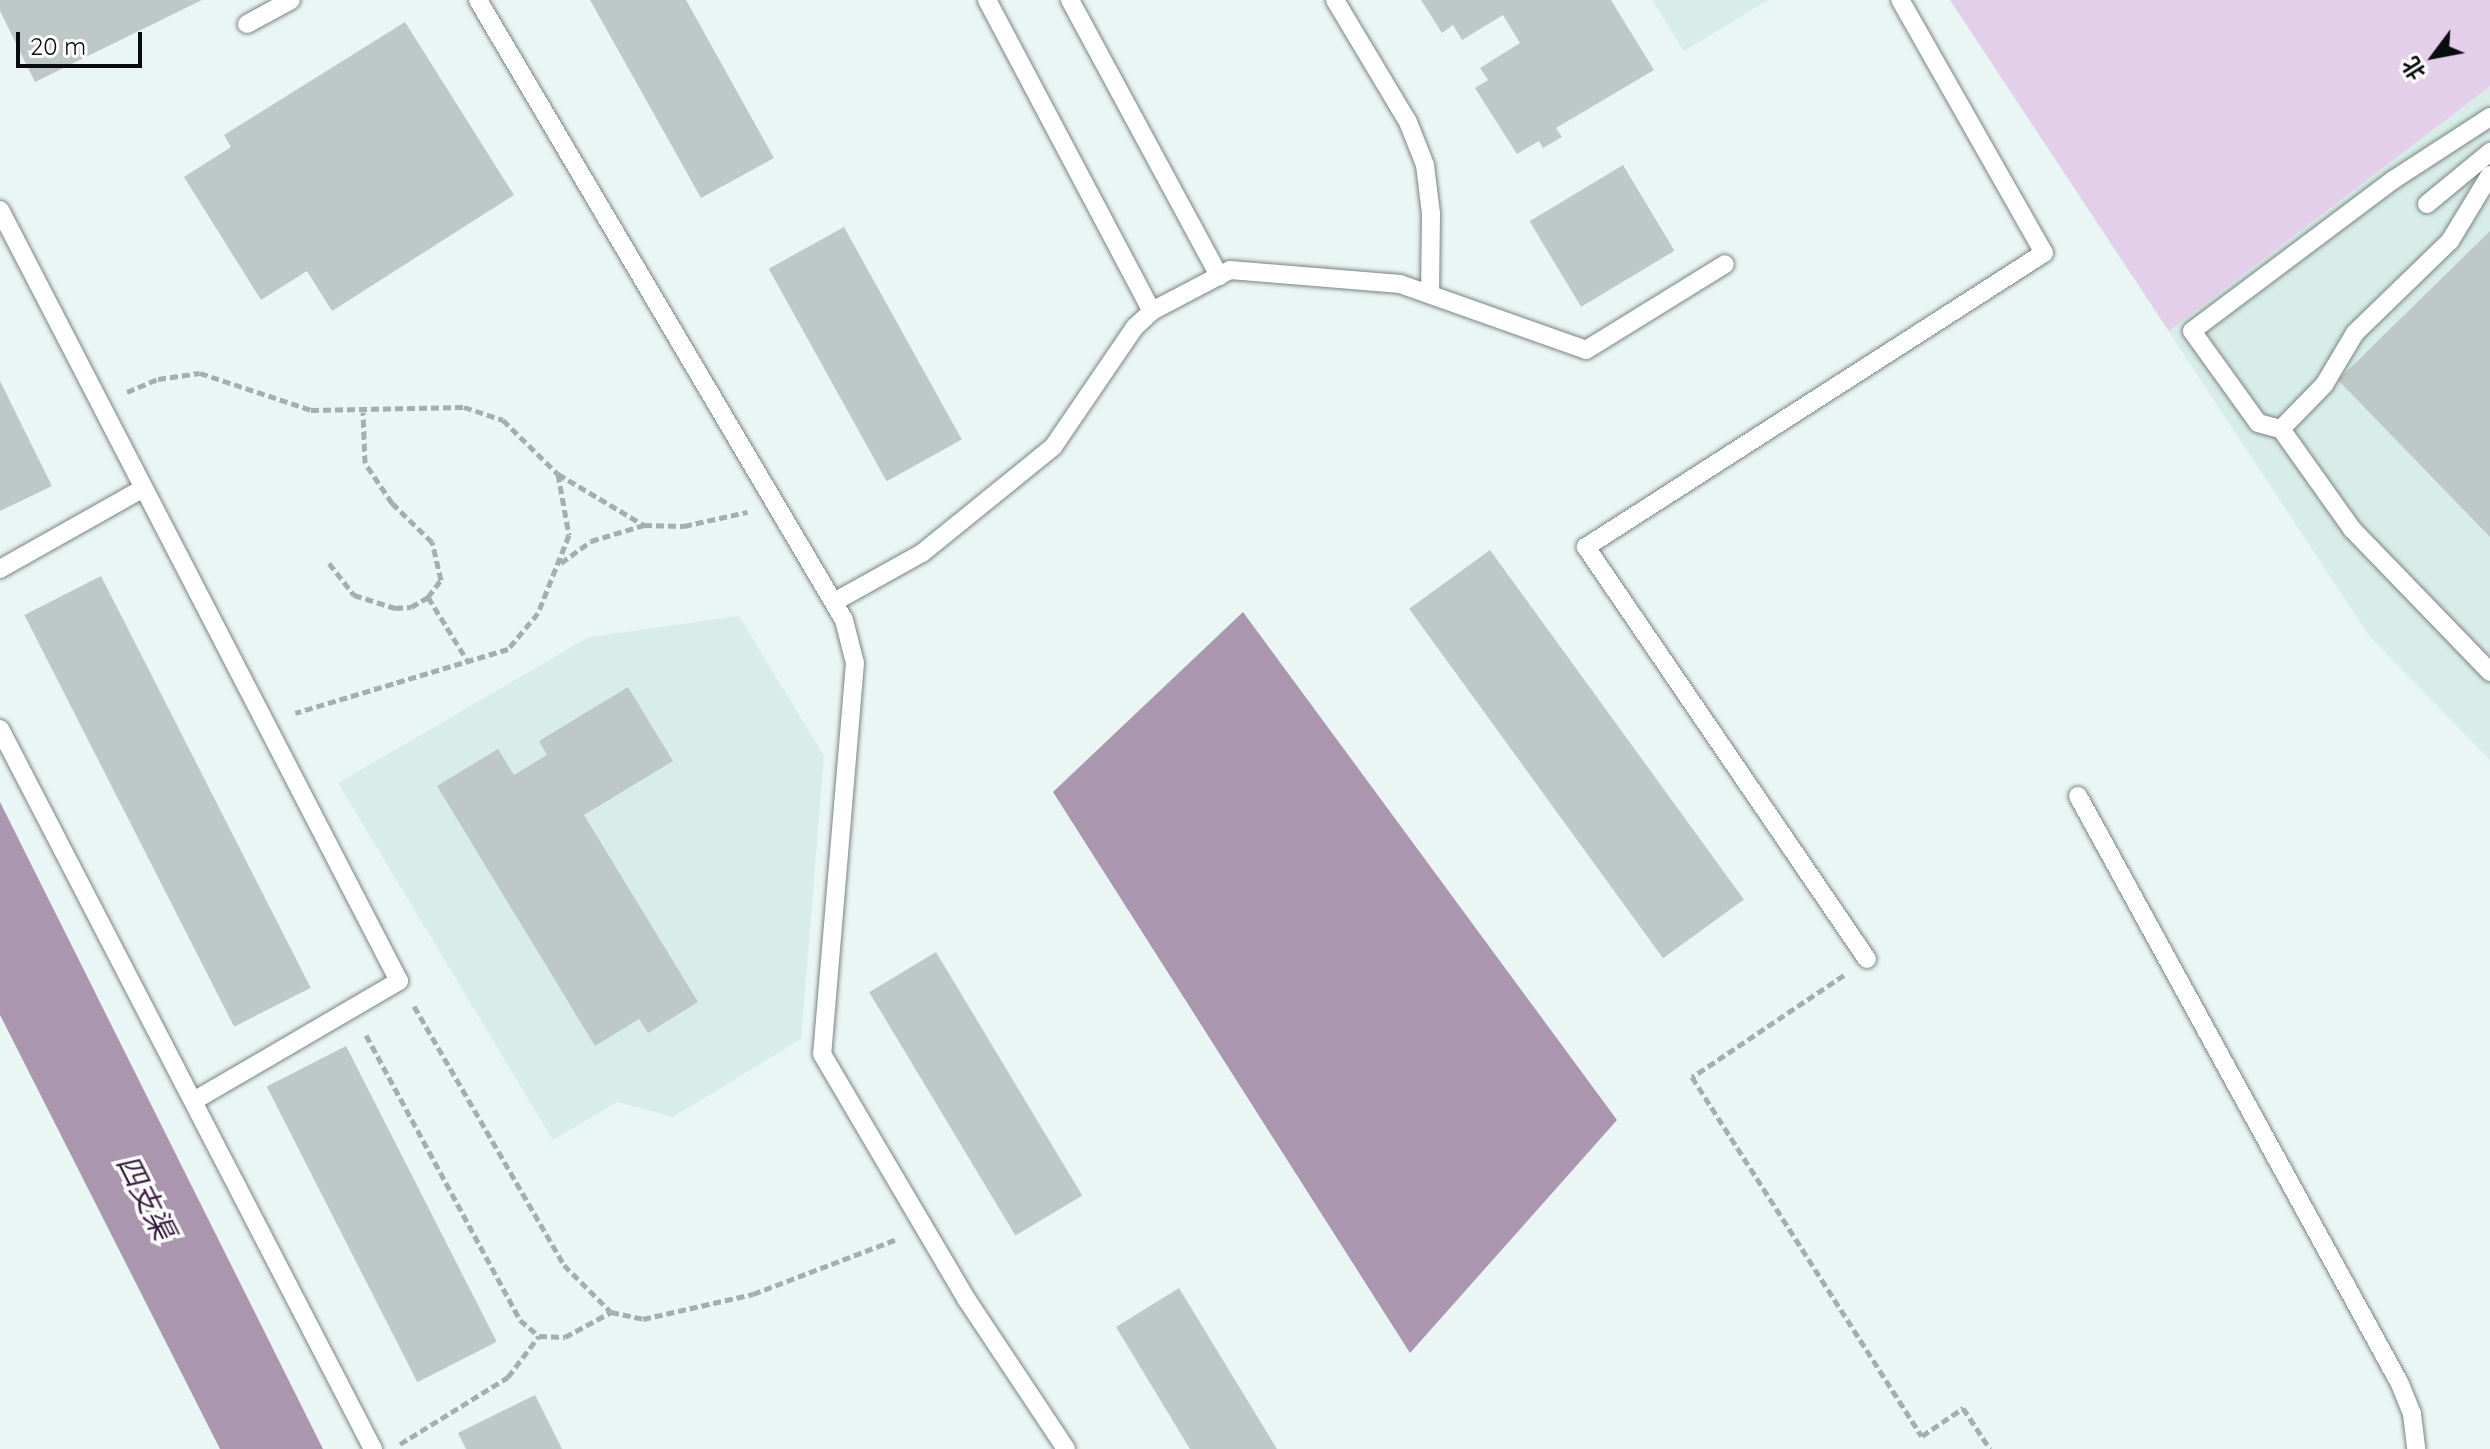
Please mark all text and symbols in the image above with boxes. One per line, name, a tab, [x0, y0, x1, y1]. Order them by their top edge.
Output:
scale bar	[20, 16, 146, 66]
north arrow	[2394, 16, 2474, 96]
text: 20 m	[30, 31, 86, 61]
text: 北	[2396, 52, 2431, 85]
water label: 四支渠	[110, 1149, 182, 1245]

